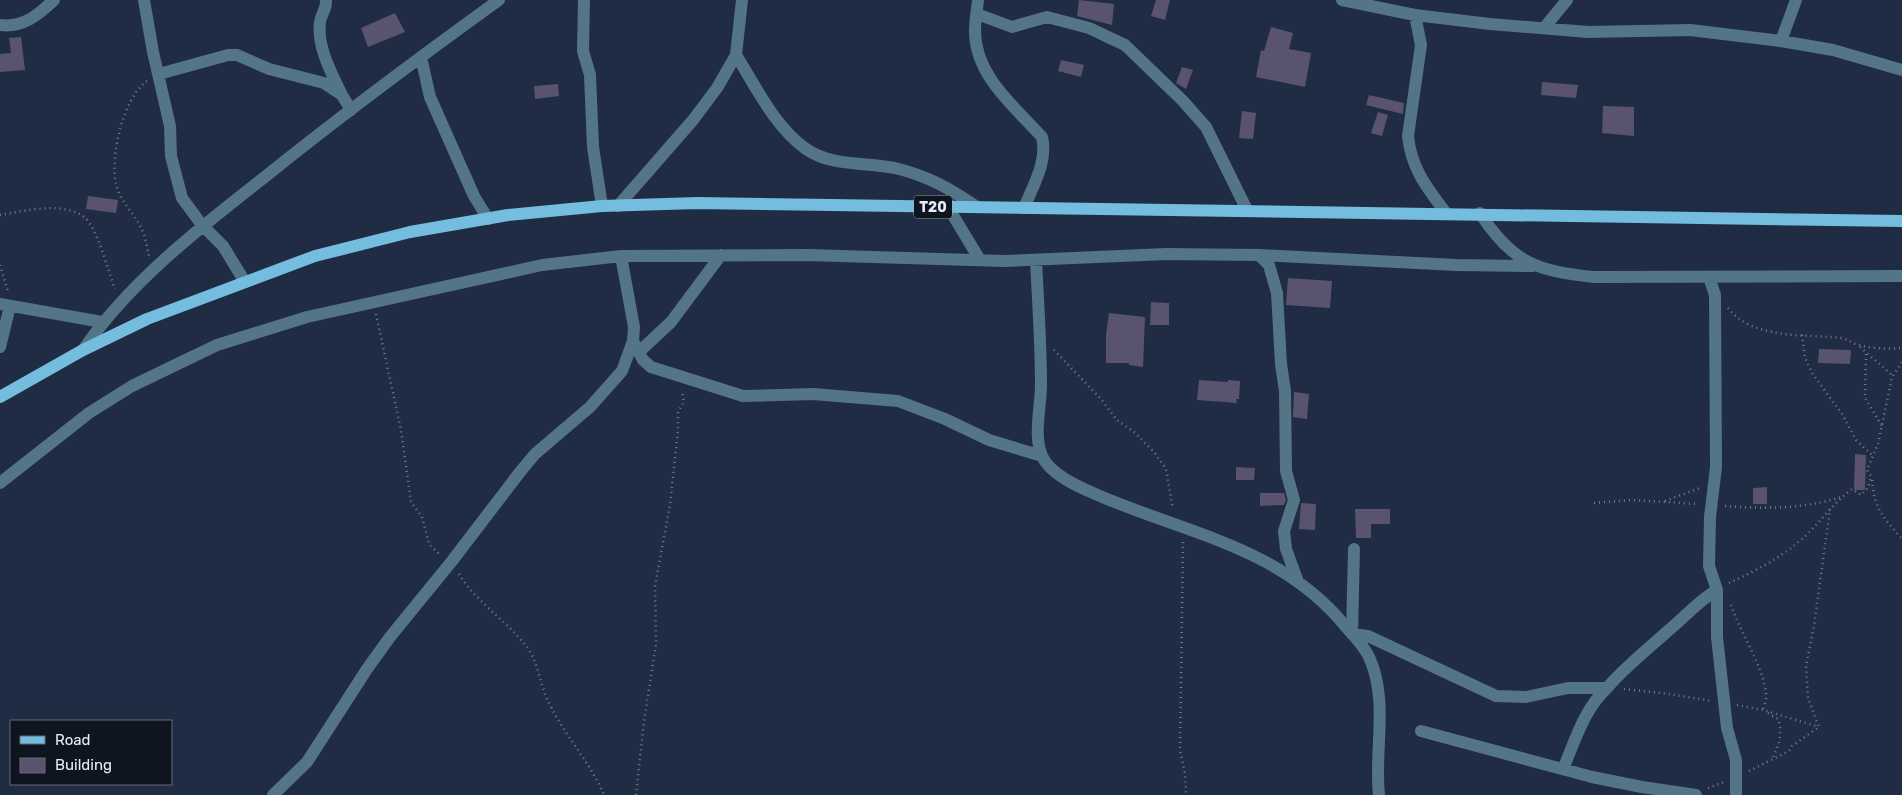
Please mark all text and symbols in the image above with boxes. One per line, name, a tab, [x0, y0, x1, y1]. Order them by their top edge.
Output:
road number: T20	[914, 196, 952, 218]
legend	[10, 720, 172, 785]
text: Road	[55, 731, 91, 749]
text: Building	[55, 756, 112, 774]

